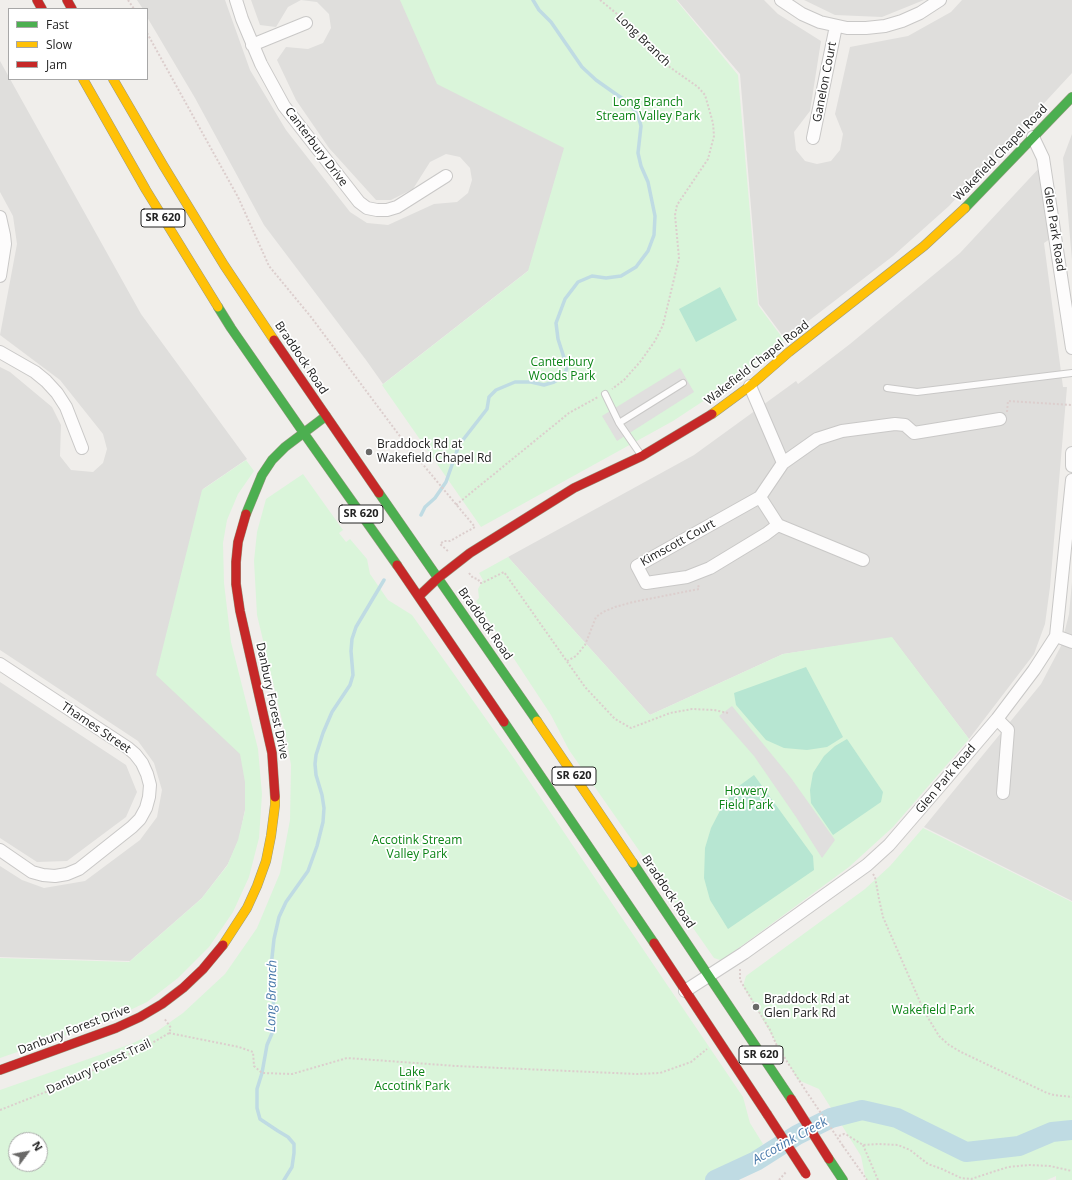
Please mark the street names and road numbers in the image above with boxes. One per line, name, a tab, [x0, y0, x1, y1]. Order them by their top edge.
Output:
street label: Long Branch	[613, 10, 673, 70]
street label: Ganelon Court	[810, 41, 840, 123]
street label: Wakefield Chapel Road	[951, 102, 1051, 204]
street label: Canterbury Drive	[281, 104, 351, 190]
street label: Glen Park Road	[1040, 185, 1068, 273]
road number: SR 620	[141, 209, 185, 227]
street label: Wakefield Chapel Road	[702, 318, 812, 408]
street label: Braddock Road	[271, 319, 331, 397]
road number: SR 620	[339, 505, 383, 523]
street label: Kimscott Court	[638, 517, 718, 569]
street label: Braddock Road	[455, 585, 515, 663]
street label: Danbury Forest Drive	[253, 641, 291, 761]
street label: Thames Street	[58, 699, 134, 757]
street label: Glen Park Road	[913, 742, 979, 816]
road number: SR 620	[552, 767, 596, 785]
street label: Braddock Road	[638, 853, 698, 931]
street label: Danbury Forest Drive	[16, 1002, 132, 1058]
street label: Danbury Forest Trail	[44, 1036, 154, 1098]
road number: SR 620	[739, 1046, 783, 1064]

